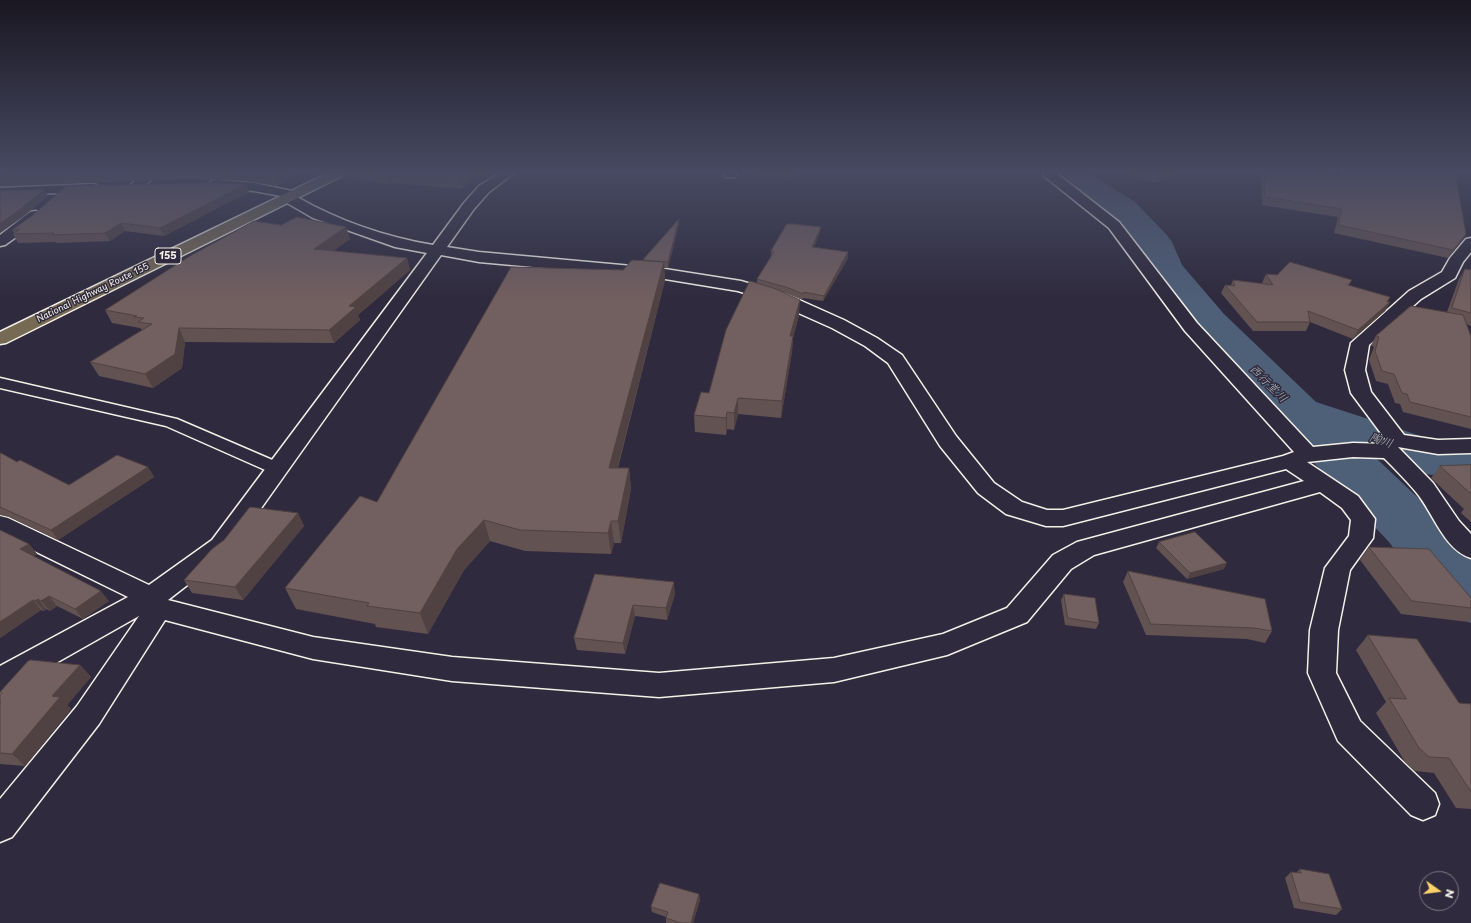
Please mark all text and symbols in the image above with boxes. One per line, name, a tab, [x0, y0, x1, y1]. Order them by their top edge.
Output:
road number: 155	[155, 248, 181, 264]
street label: National Highway Route 155	[35, 261, 151, 325]
water label: 西行堂川	[1246, 362, 1290, 406]
water label: 陶川	[1367, 430, 1395, 452]
north arrow	[1419, 871, 1459, 911]
text: N	[1441, 887, 1459, 900]

